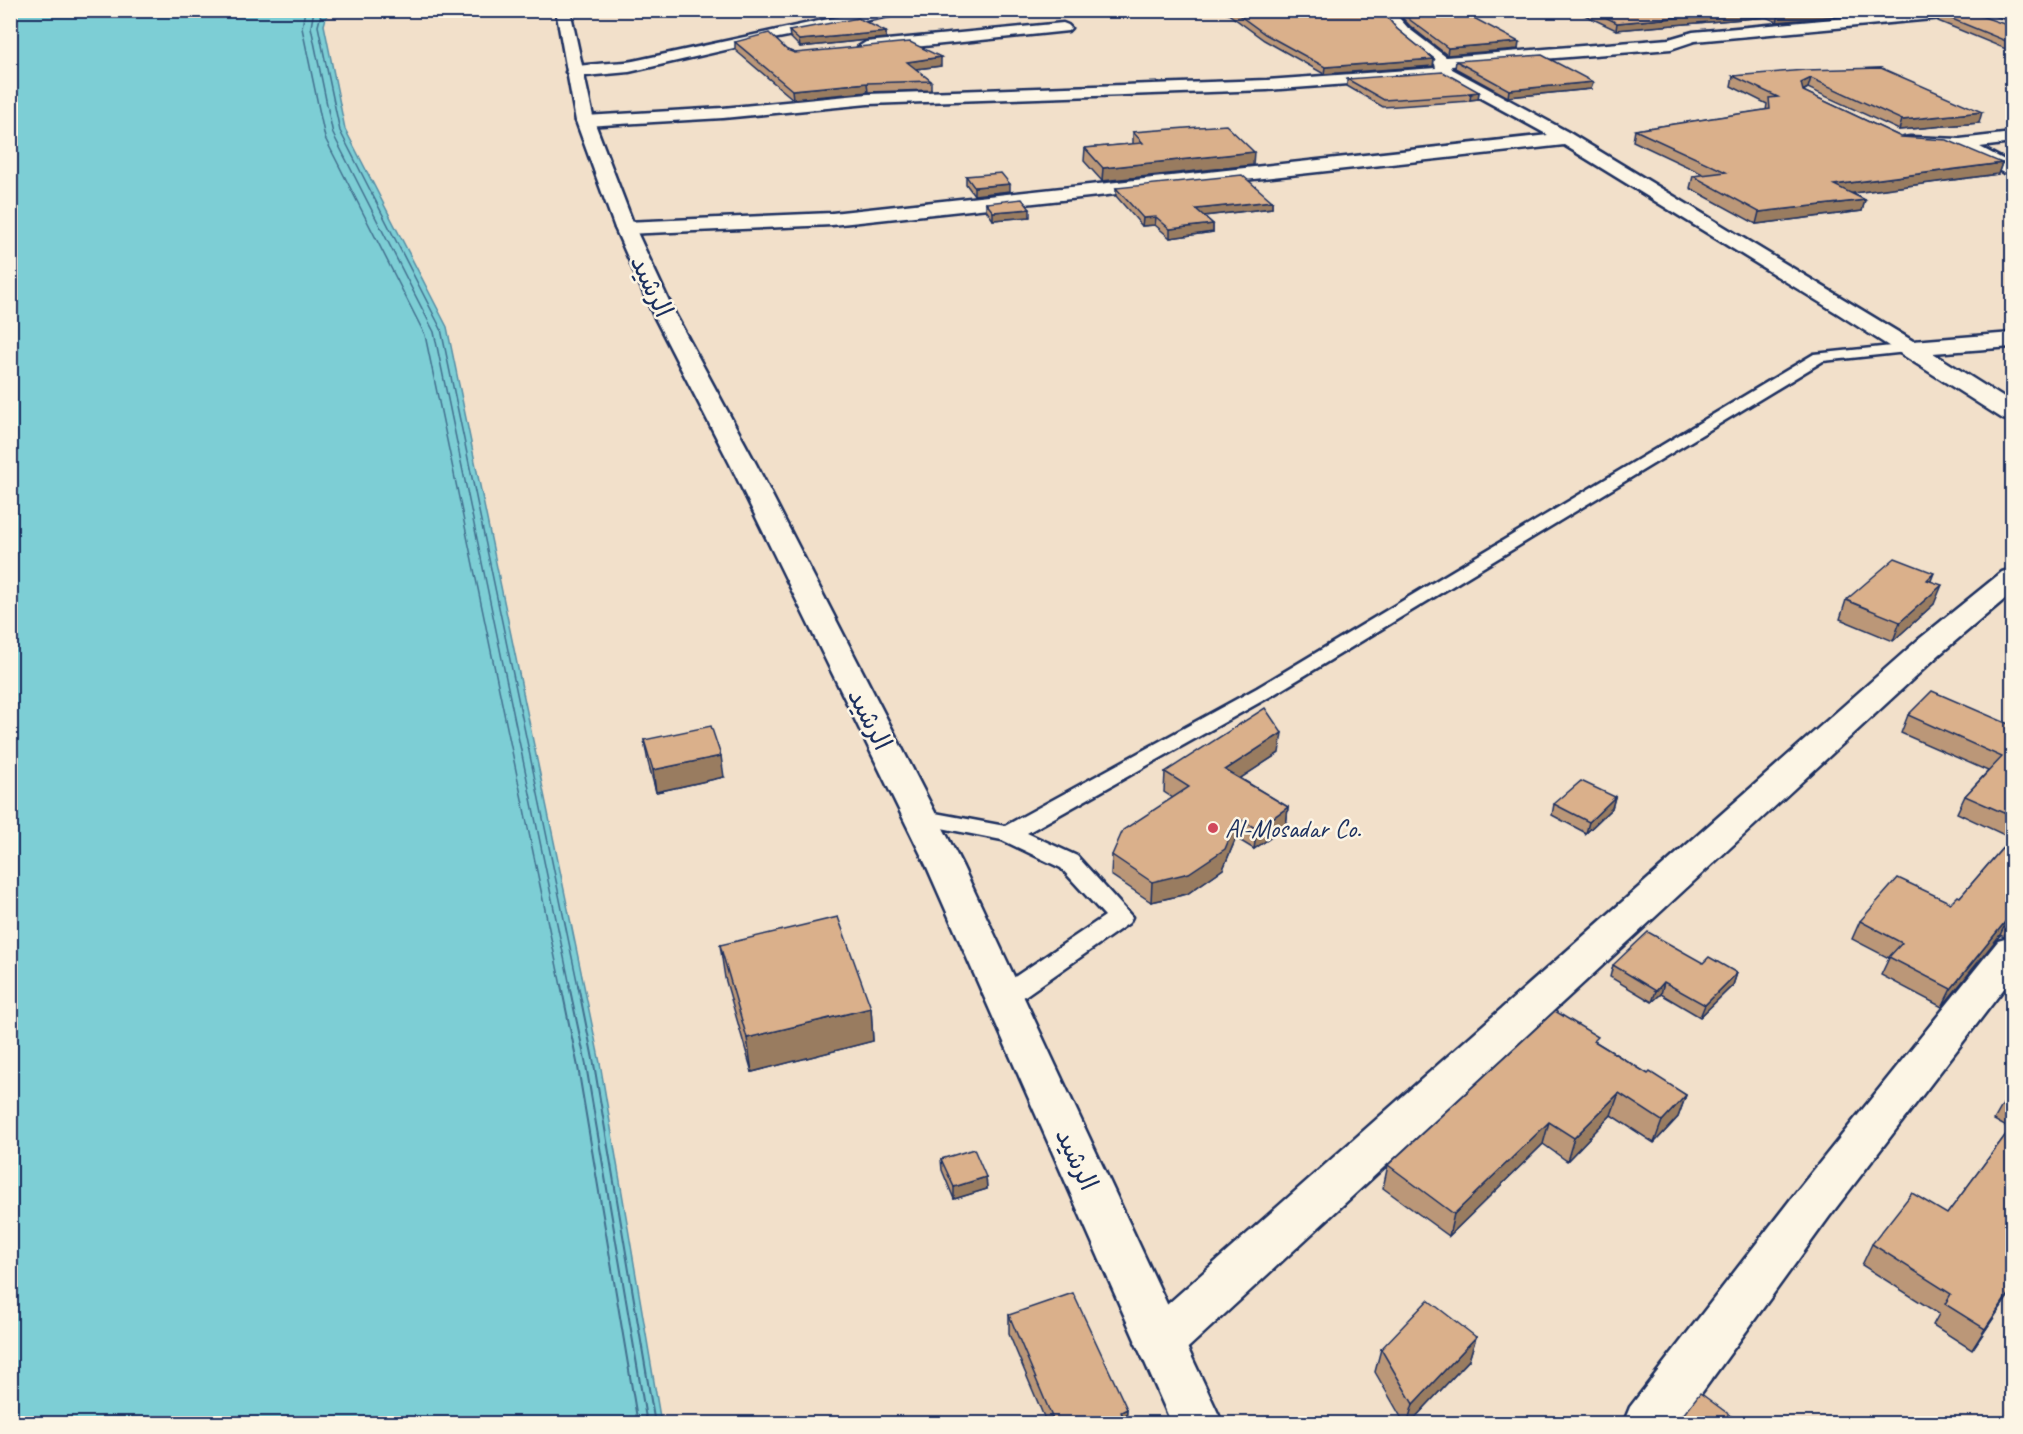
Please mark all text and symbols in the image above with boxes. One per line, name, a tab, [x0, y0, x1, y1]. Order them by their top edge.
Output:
street label: الرشيد	[623, 250, 680, 323]
street label: الرشيد	[840, 683, 899, 756]
place label: Al-Mosadar Co.	[1225, 812, 1362, 845]
marker: Al-Mosadar Co.	[1206, 821, 1220, 835]
street label: الرشيد	[1048, 1123, 1105, 1196]

